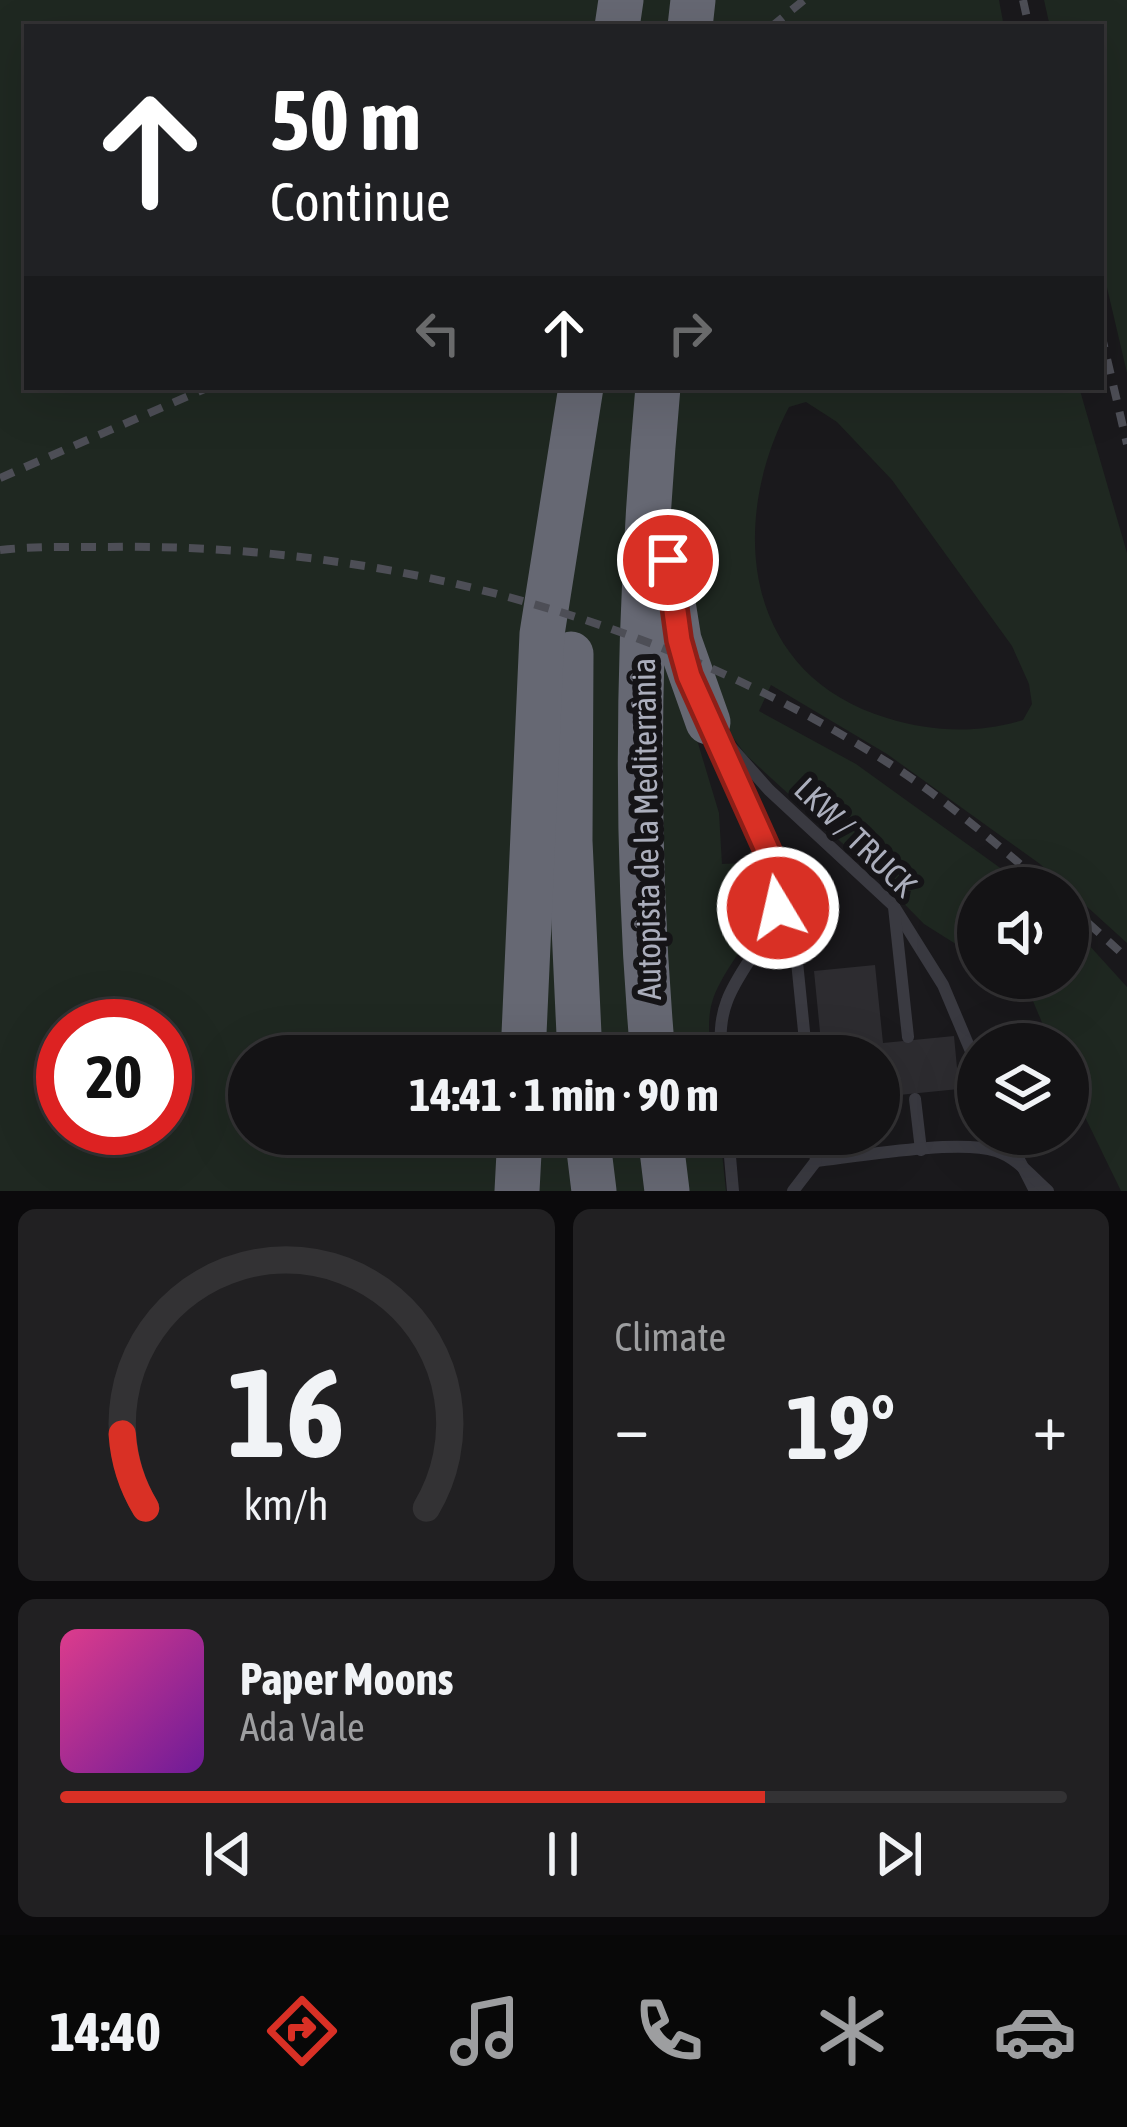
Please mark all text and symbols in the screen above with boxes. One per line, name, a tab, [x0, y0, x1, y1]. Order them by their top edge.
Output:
icon: ahead	[72, 72, 228, 228]
text: 50 m	[270, 72, 421, 168]
text: Continue	[270, 171, 451, 232]
icon: left	[405, 300, 471, 366]
icon: ahead	[531, 300, 597, 366]
icon: right	[657, 300, 723, 366]
pin	[617, 509, 719, 611]
icon: arrive	[635, 527, 701, 593]
street label: Autopista de la Mediterrània	[624, 658, 668, 1000]
street label: LKW / TRUCK	[787, 770, 925, 904]
position arrow	[715, 845, 841, 971]
map controls	[957, 867, 1089, 1155]
button: sound	[957, 867, 1089, 999]
speed limit sign: 20	[36, 999, 192, 1155]
button: layers	[957, 1023, 1089, 1155]
text: 14:41 · 1 min · 90 m	[409, 1069, 719, 1121]
text: Climate	[615, 1315, 726, 1359]
text: 16	[228, 1340, 345, 1483]
text: 19°	[786, 1375, 895, 1478]
text: −	[615, 1388, 649, 1464]
text: +	[1033, 1388, 1067, 1464]
text: km/h	[244, 1480, 329, 1529]
text: Paper Moons	[240, 1653, 453, 1705]
text: Ada Vale	[240, 1705, 365, 1749]
icon: previous	[195, 1821, 261, 1887]
icon: pause	[530, 1821, 596, 1887]
icon: next	[866, 1821, 932, 1887]
icon: directions	[260, 1989, 344, 2073]
icon: music	[443, 1989, 527, 2073]
icon: phone	[627, 1989, 711, 2073]
icon: climate	[810, 1989, 894, 2073]
icon: car	[993, 1989, 1077, 2073]
text: 14:40	[50, 2001, 161, 2062]

